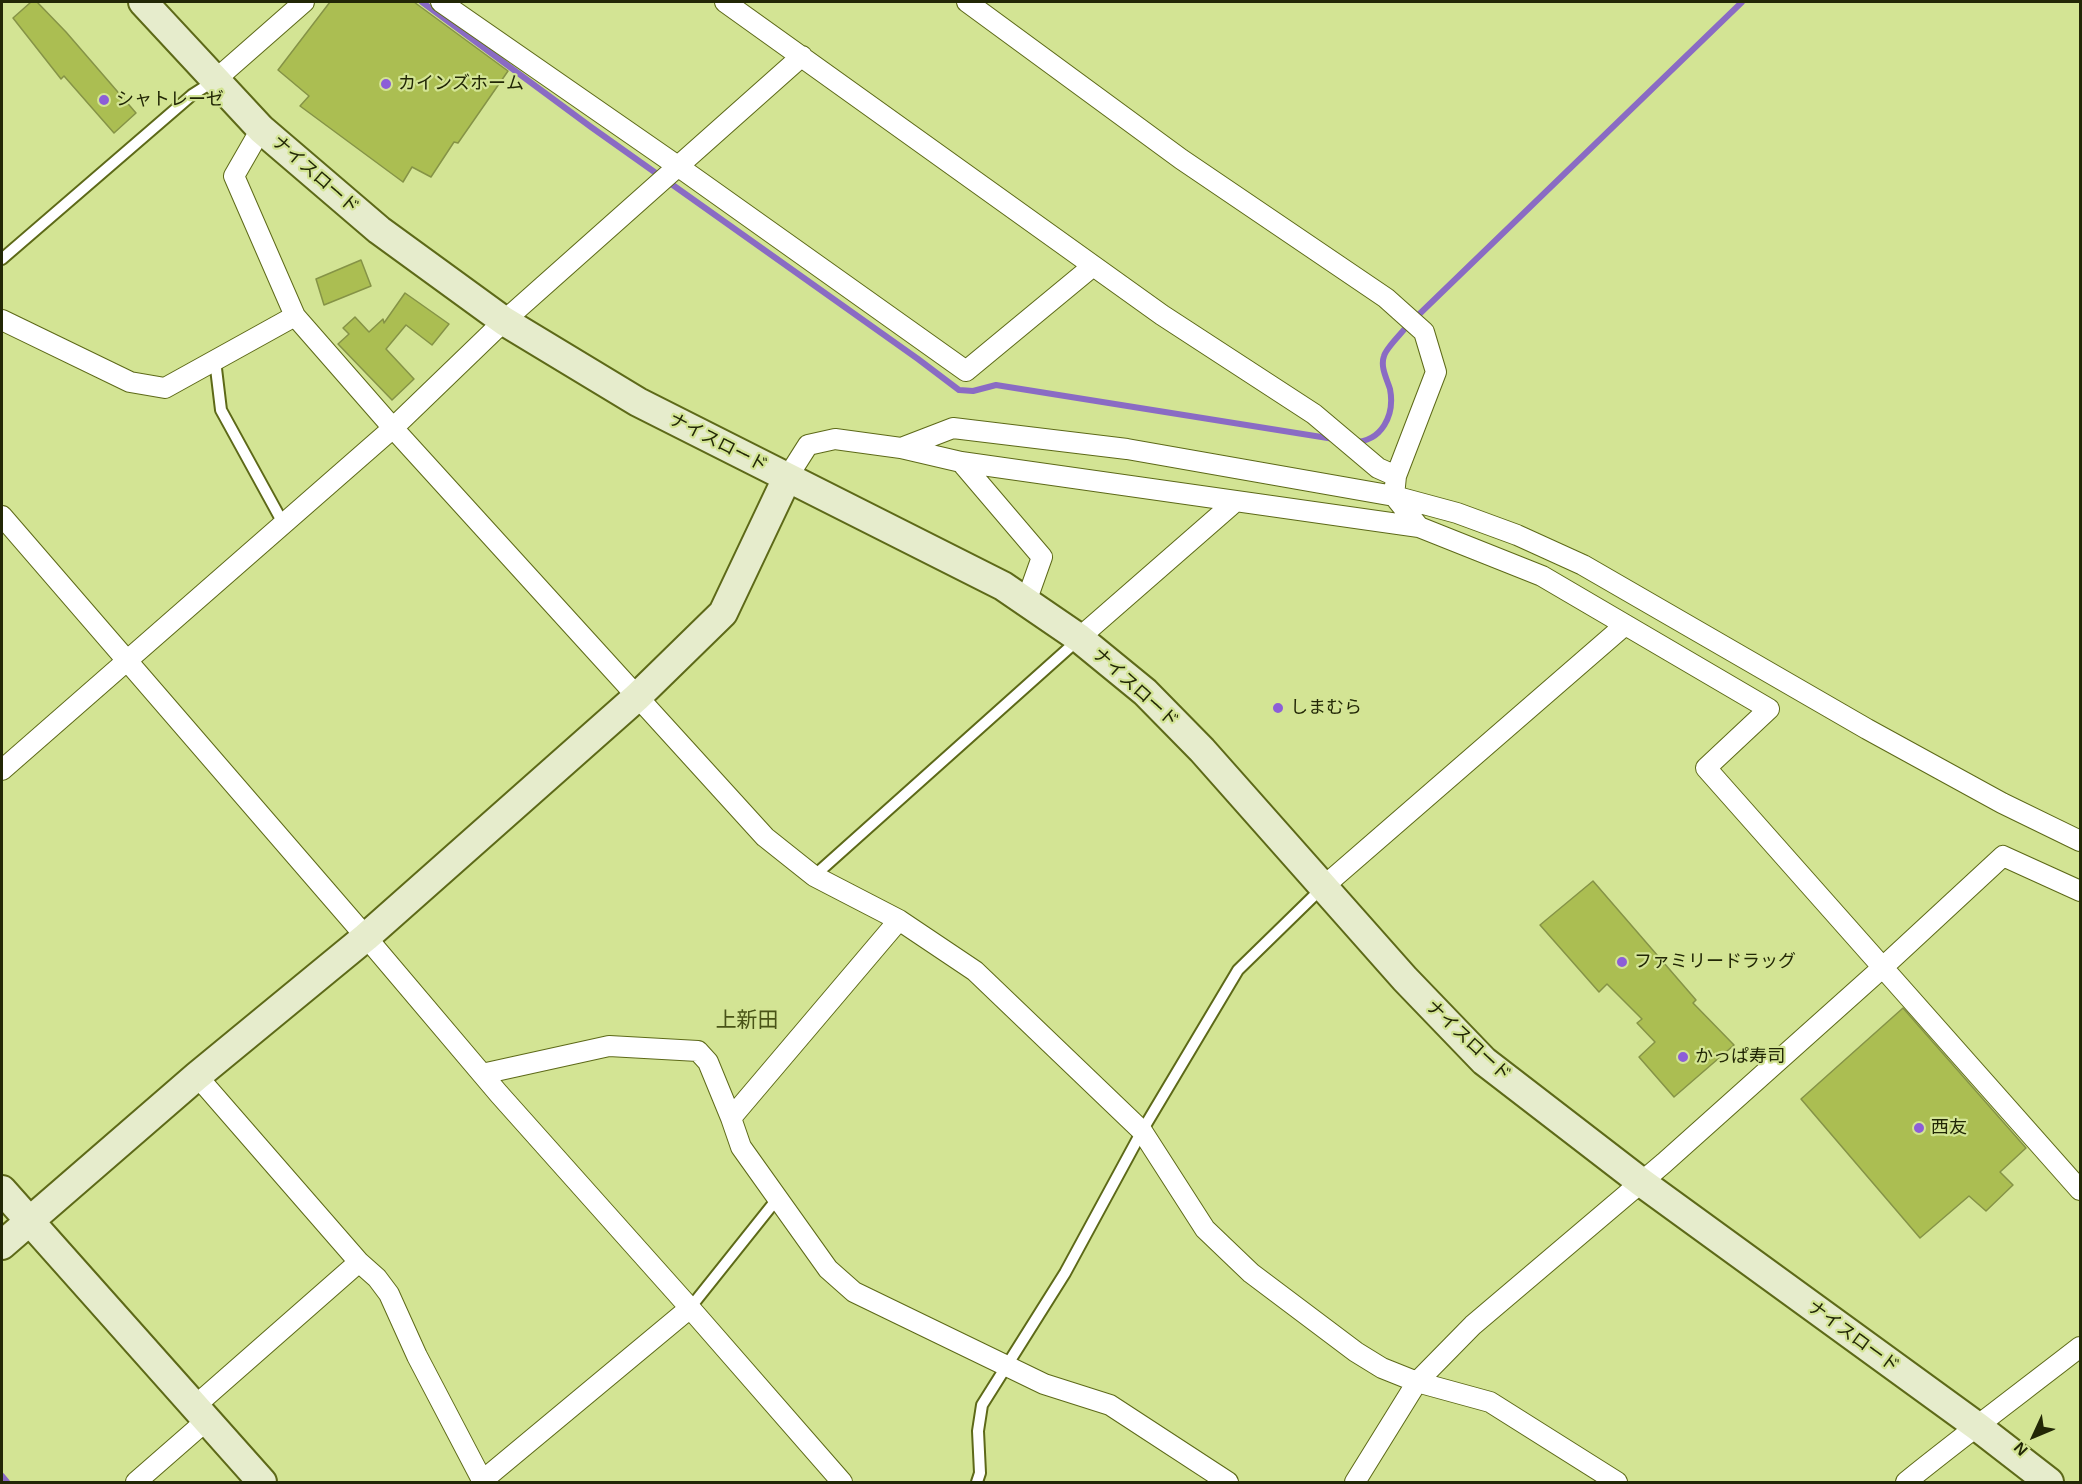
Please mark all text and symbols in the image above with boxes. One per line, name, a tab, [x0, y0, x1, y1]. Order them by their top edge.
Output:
place label: カインズホーム	[398, 73, 524, 95]
marker: カインズホーム	[379, 77, 393, 91]
place label: シャトレーゼ	[116, 89, 224, 111]
marker: シャトレーゼ	[97, 93, 111, 107]
street label: ナイスロード	[267, 131, 363, 219]
street label: ナイスロード	[665, 409, 771, 477]
street label: ナイスロード	[1088, 644, 1182, 732]
place label: しまむら	[1290, 697, 1362, 719]
marker: しまむら	[1271, 701, 1285, 715]
place label: ファミリードラッグ	[1634, 951, 1796, 973]
marker: ファミリードラッグ	[1615, 955, 1629, 969]
street label: ナイスロード	[1421, 996, 1515, 1086]
district label: 上新田	[716, 1008, 778, 1034]
place label: かっぱ寿司	[1695, 1046, 1785, 1068]
marker: かっぱ寿司	[1676, 1050, 1690, 1064]
place label: 西友	[1931, 1117, 1967, 1139]
marker: 西友	[1912, 1121, 1926, 1135]
street label: ナイスロード	[1803, 1297, 1903, 1377]
north arrow	[2004, 1406, 2064, 1466]
text: N	[2011, 1439, 2031, 1459]

